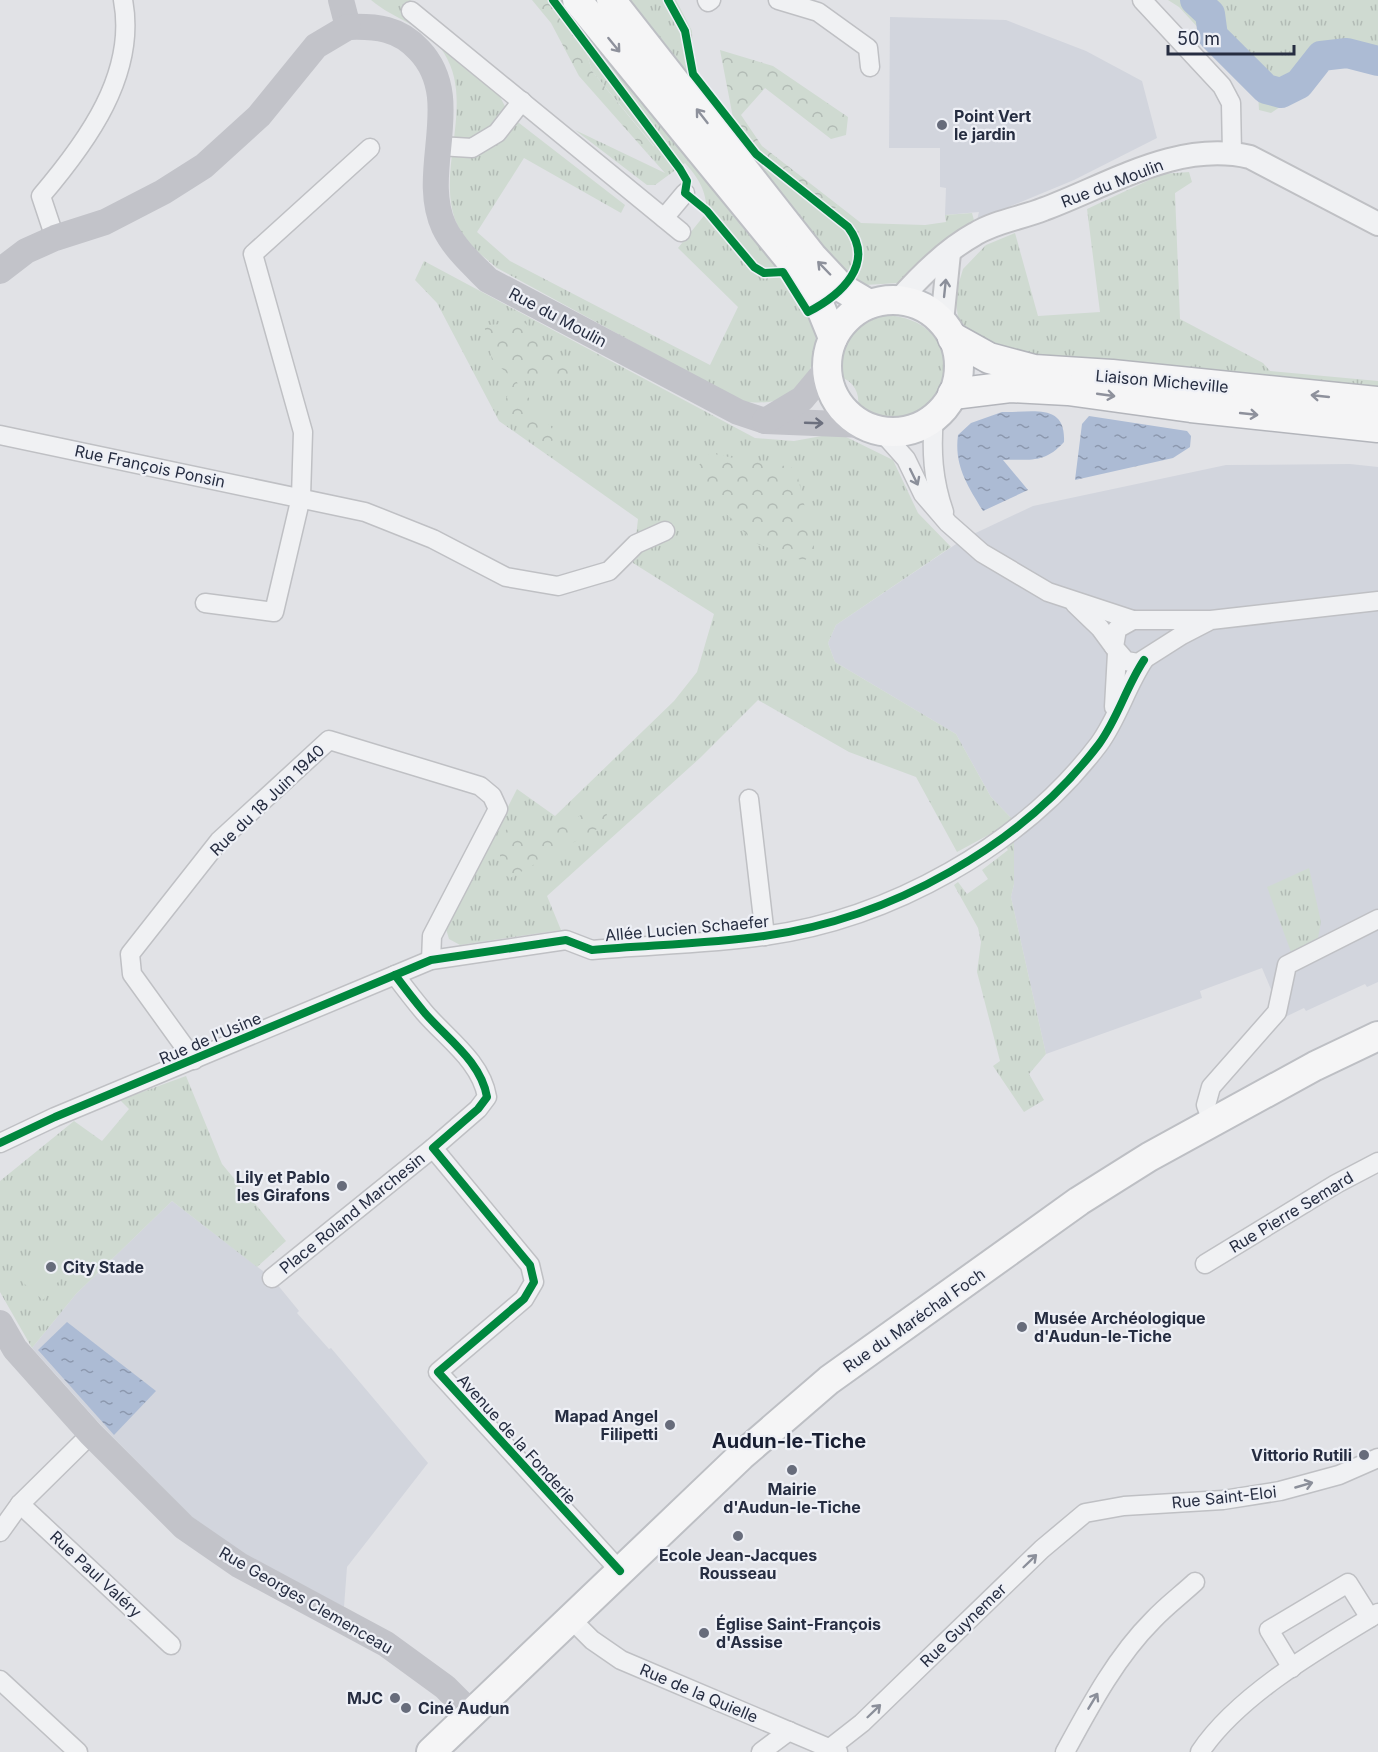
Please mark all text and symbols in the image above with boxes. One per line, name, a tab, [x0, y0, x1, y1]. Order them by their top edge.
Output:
scale bar	[1168, 18, 1294, 56]
text: 50 m	[1177, 28, 1220, 49]
one-way arrow	[608, 37, 621, 53]
place label: Point Vert le jardin	[954, 106, 1031, 144]
one-way arrow	[695, 109, 708, 125]
marker: Point Vert le jardin	[935, 118, 949, 132]
street label: Rue du Moulin	[1058, 154, 1166, 212]
one-way arrow	[816, 261, 831, 276]
one-way arrow	[940, 278, 951, 298]
street label: Rue du Moulin	[506, 283, 610, 351]
street label: Liaison Micheville	[1095, 365, 1229, 397]
one-way arrow	[1096, 390, 1115, 401]
one-way arrow	[1310, 390, 1330, 401]
one-way arrow	[1239, 408, 1259, 419]
one-way arrow	[804, 417, 824, 428]
street label: Rue François Ponsin	[73, 440, 227, 492]
one-way arrow	[909, 467, 921, 485]
street label: Rue du 18 Juin 1940	[206, 740, 328, 860]
street label: Allée Lucien Schaefer	[604, 911, 770, 945]
street label: Rue de l'Usine	[156, 1008, 264, 1068]
street label: Place Roland Marchesin	[275, 1148, 429, 1278]
place label: Lily et Pablo les Girafons	[236, 1167, 330, 1205]
street label: Rue Pierre Semard	[1225, 1167, 1357, 1257]
marker: Lily et Pablo les Girafons	[335, 1179, 349, 1193]
place label: City Stade	[63, 1257, 144, 1277]
marker: City Stade	[44, 1260, 58, 1274]
street label: Rue du Maréchal Foch	[839, 1263, 989, 1377]
place label: Musée Archéologique d'Audun-le-Tiche	[1034, 1308, 1206, 1346]
marker: Musée Archéologique d'Audun-le-Tiche	[1015, 1320, 1029, 1334]
street label: Avenue de la Fonderie	[453, 1370, 581, 1508]
place label: Mapad Angel Filipetti	[555, 1406, 658, 1444]
marker: Mapad Angel Filipetti	[663, 1418, 677, 1432]
district label: Audun-le-Tiche	[712, 1429, 866, 1453]
place label: Vittorio Rutili	[1251, 1445, 1352, 1465]
marker: Vittorio Rutili	[1357, 1448, 1371, 1462]
marker: Mairie d'Audun-le-Tiche	[785, 1463, 799, 1477]
one-way arrow	[1294, 1478, 1313, 1490]
place label: Mairie d'Audun-le-Tiche	[723, 1479, 861, 1517]
street label: Rue Saint-Eloi	[1171, 1482, 1277, 1512]
street label: Rue Paul Valéry	[46, 1526, 146, 1622]
marker: Ecole Jean-Jacques Rousseau	[731, 1529, 745, 1543]
street label: Rue Georges Clemenceau	[216, 1542, 396, 1658]
place label: Ecole Jean-Jacques Rousseau	[659, 1545, 817, 1583]
one-way arrow	[1023, 1554, 1038, 1568]
street label: Rue Guynemer	[916, 1579, 1010, 1671]
place label: Église Saint-François d'Assise	[716, 1614, 881, 1652]
marker: Église Saint-François d'Assise	[697, 1626, 711, 1640]
street label: Rue de la Quielle	[637, 1659, 761, 1727]
place label: MJC	[347, 1688, 383, 1708]
marker: MJC	[388, 1691, 402, 1705]
one-way arrow	[1088, 1693, 1100, 1710]
place label: Ciné Audun	[418, 1698, 509, 1718]
marker: Ciné Audun	[399, 1701, 413, 1715]
one-way arrow	[867, 1704, 882, 1718]

